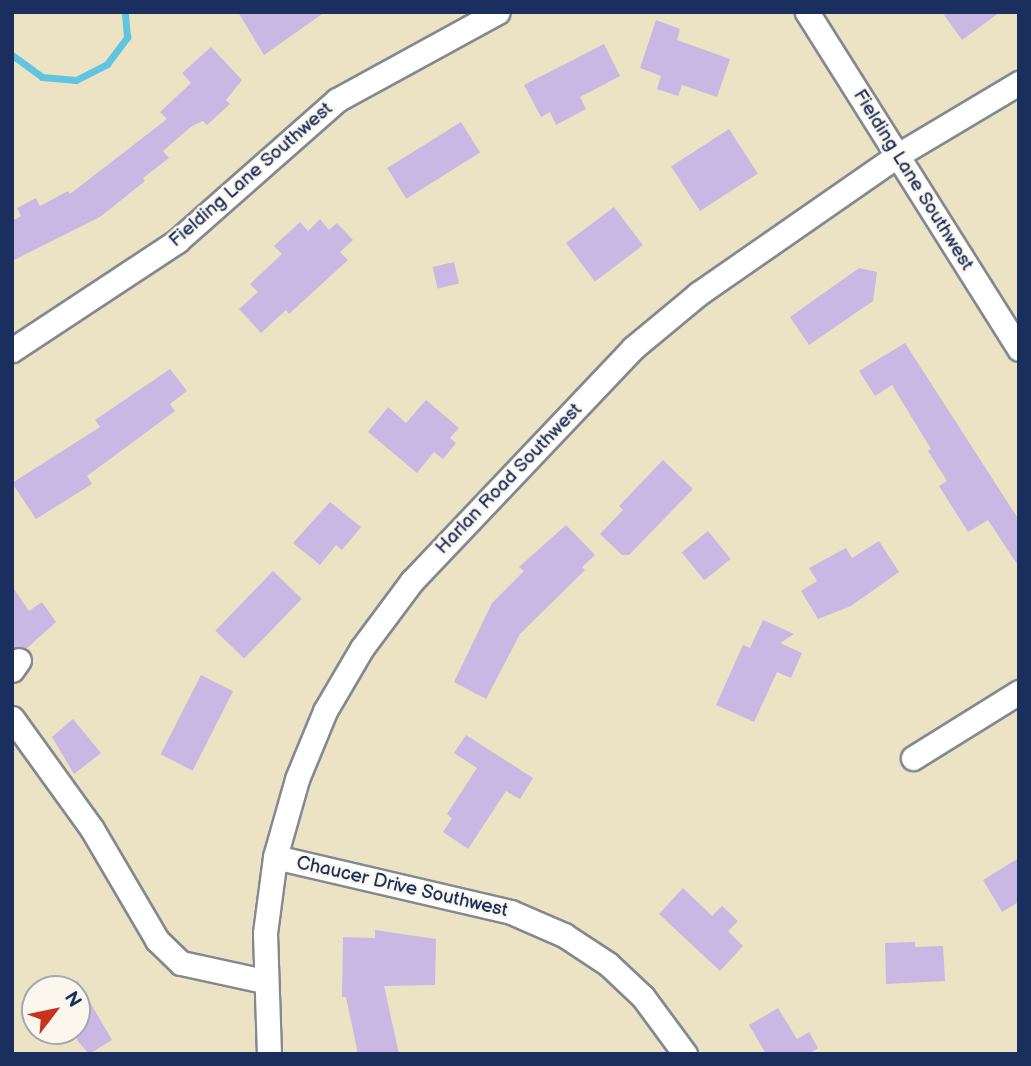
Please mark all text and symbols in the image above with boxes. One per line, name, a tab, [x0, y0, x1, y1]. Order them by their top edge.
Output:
street label: Fielding Lane Southwest	[848, 85, 978, 275]
street label: Fielding Lane Southwest	[164, 98, 338, 252]
street label: Harlan Road Southwest	[431, 399, 587, 559]
street label: Chaucer Drive Southwest	[294, 852, 510, 922]
north arrow	[21, 975, 91, 1045]
text: N	[59, 988, 86, 1012]

